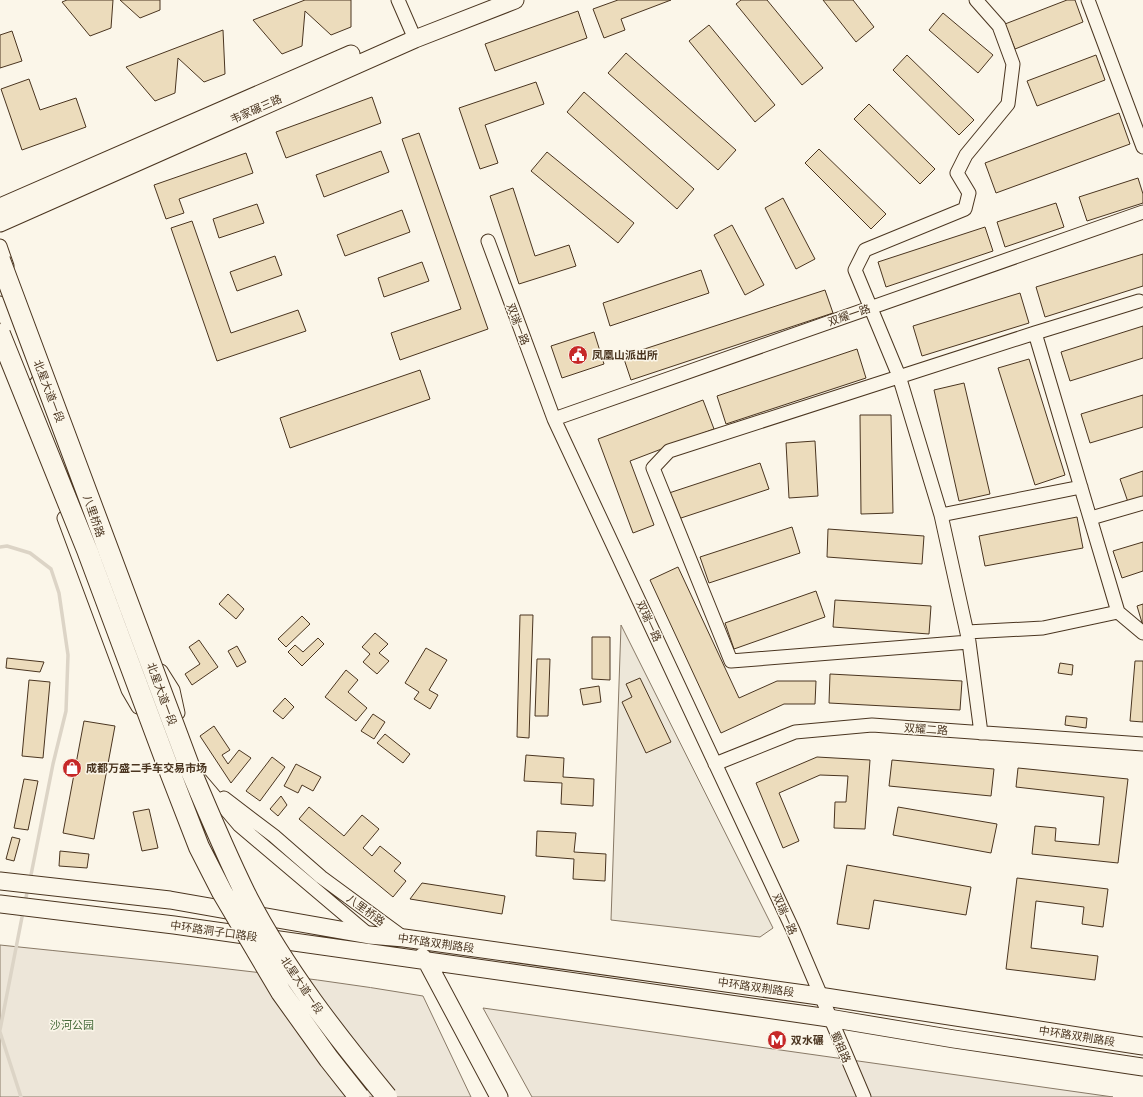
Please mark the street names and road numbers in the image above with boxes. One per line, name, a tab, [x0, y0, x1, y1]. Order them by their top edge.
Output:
street label: 韦家碾三路	[228, 92, 284, 127]
street label: 双瑞一路	[504, 301, 531, 347]
street label: 双耀一路	[826, 302, 872, 329]
street label: 北星大道一段	[31, 358, 66, 424]
street label: 八里桥路	[80, 493, 107, 539]
street label: 双瑞一路	[633, 599, 664, 644]
street label: 北星大道一段	[144, 661, 179, 727]
street label: 双耀二路	[904, 721, 948, 738]
street label: 双瑞一路	[770, 891, 799, 937]
street label: 八里桥路	[344, 892, 387, 929]
street label: 中环路洞子口路段	[169, 919, 258, 944]
street label: 中环路双荆路段	[397, 932, 475, 955]
street label: 北星大道一段	[278, 954, 325, 1016]
street label: 中环路双荆路段	[717, 976, 795, 999]
street label: 中环路双荆路段	[1038, 1024, 1116, 1049]
street label: 蜀祖路	[828, 1029, 853, 1065]

